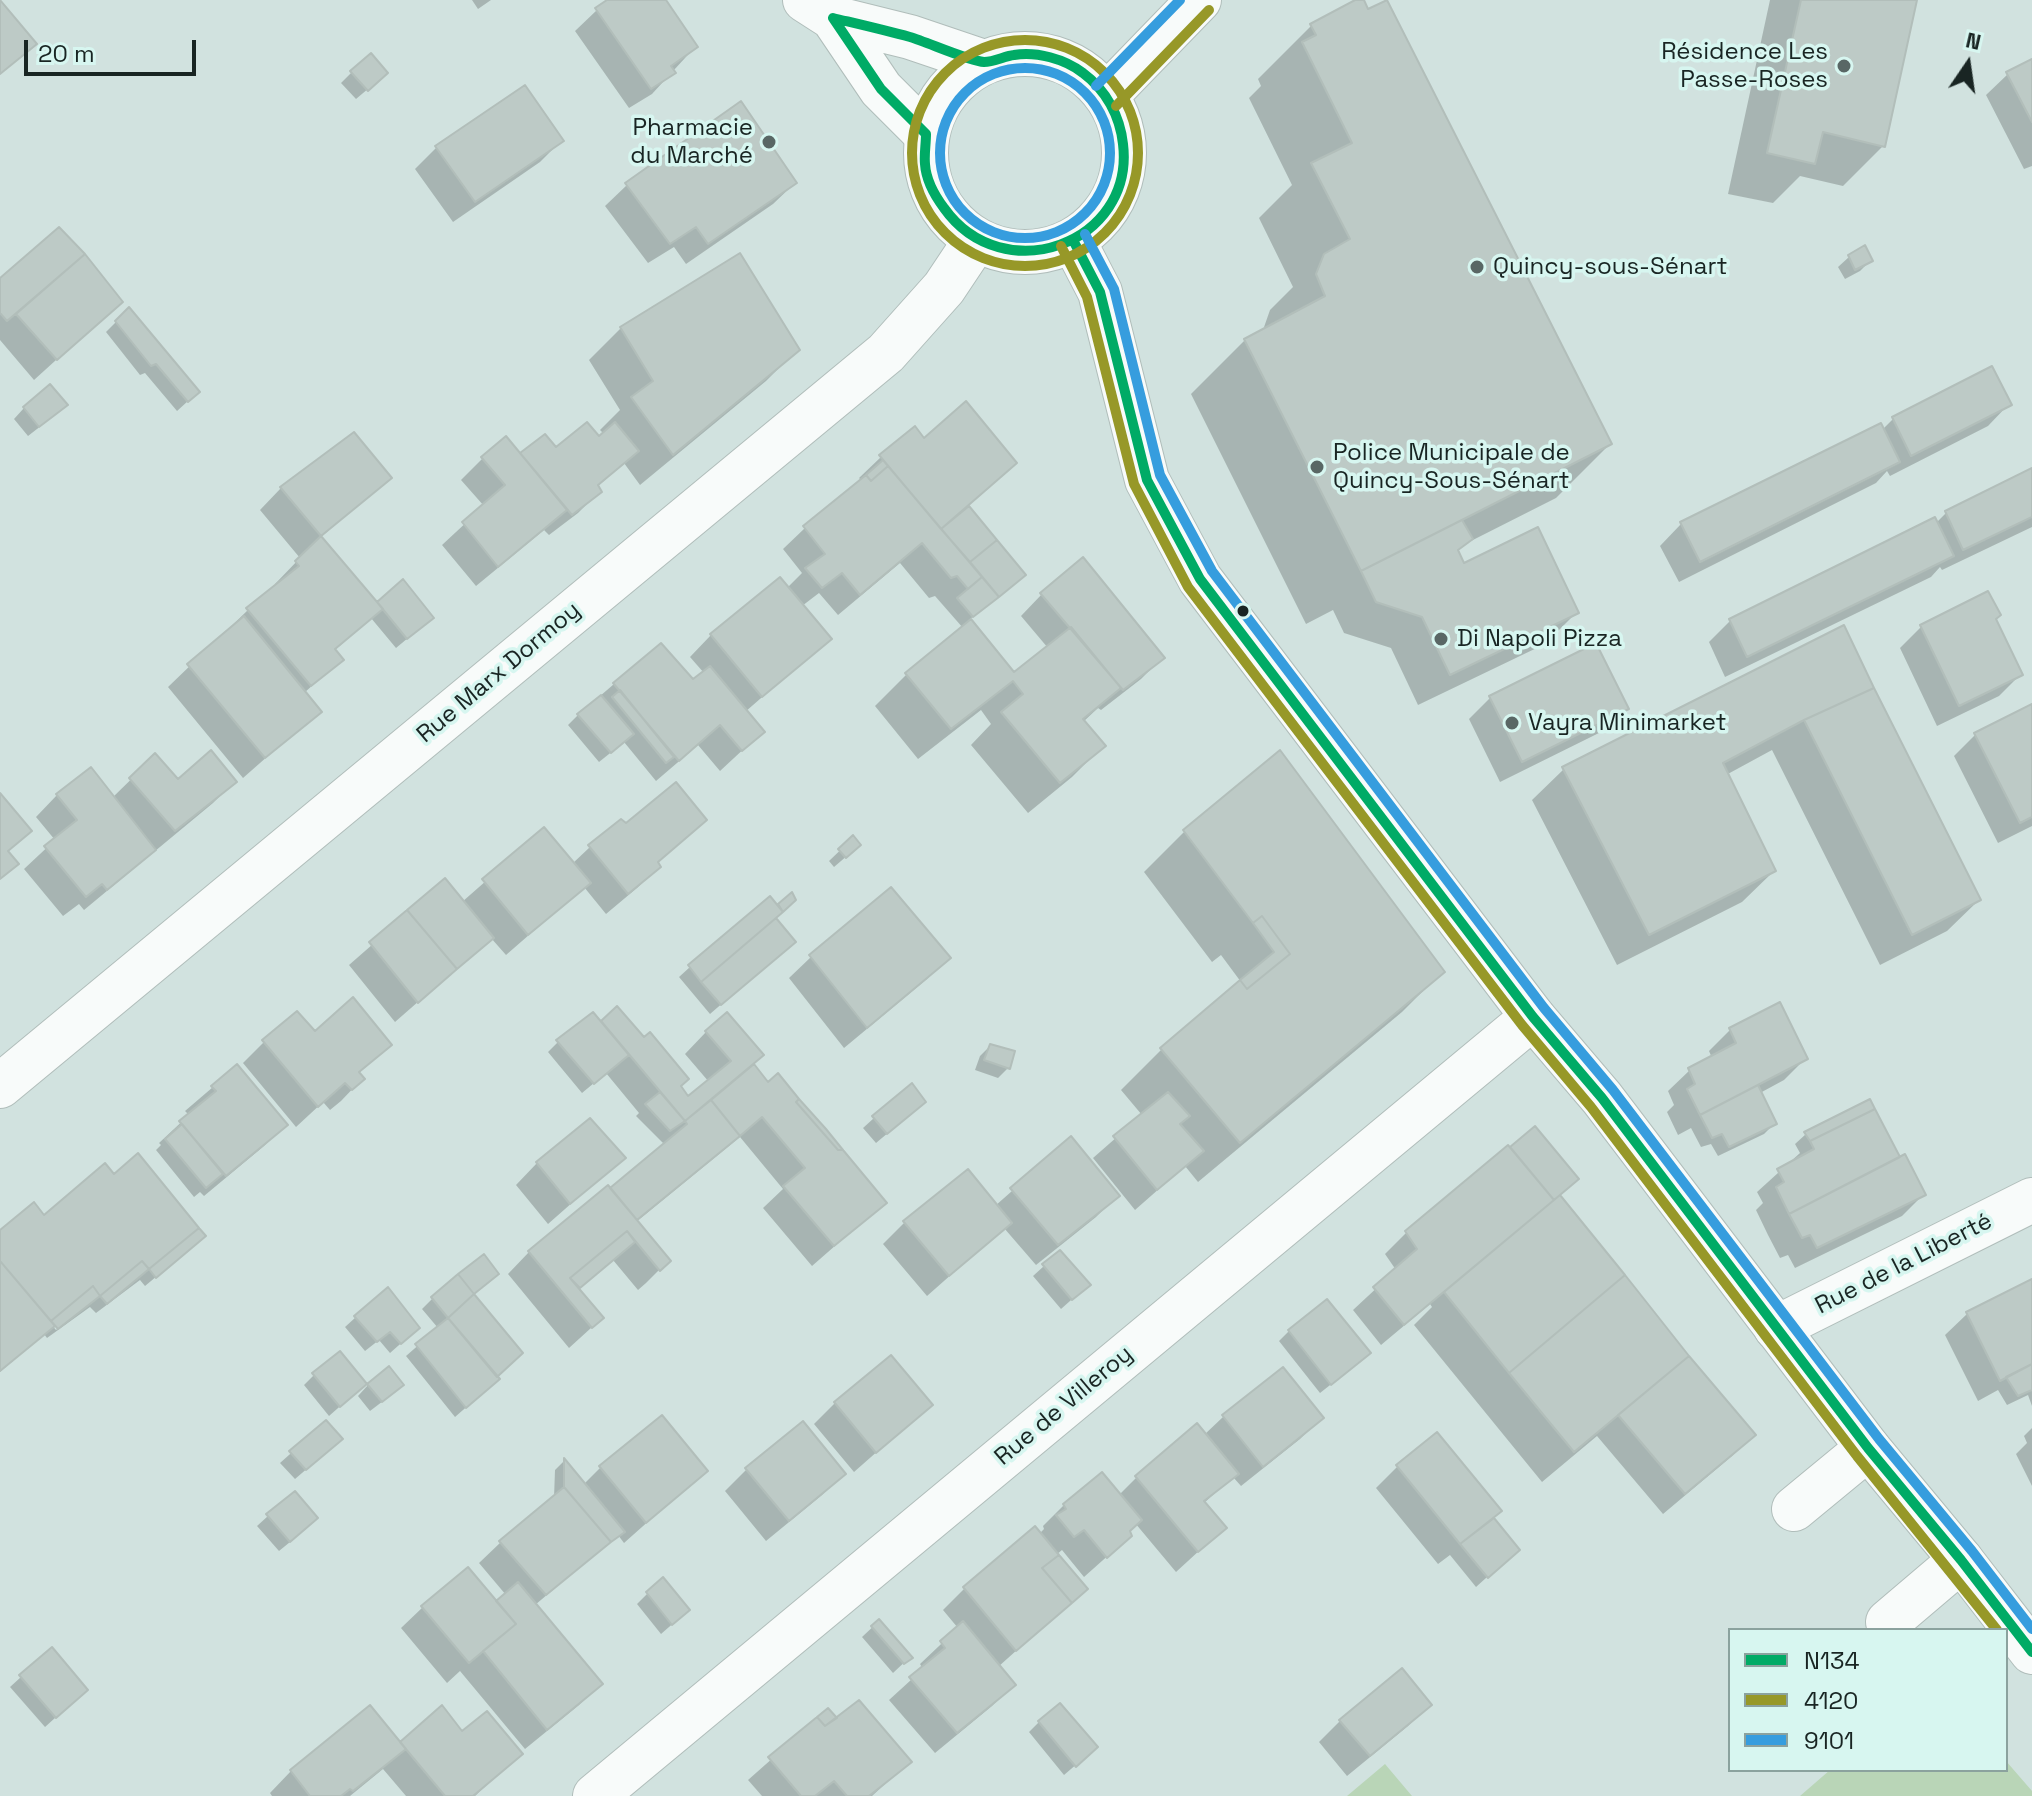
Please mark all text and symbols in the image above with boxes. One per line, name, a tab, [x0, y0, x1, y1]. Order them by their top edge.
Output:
scale bar	[28, 24, 200, 74]
north arrow	[1928, 24, 2008, 104]
text: N	[1963, 25, 1984, 56]
text: 20 m	[38, 38, 95, 69]
place label: Résidence Les Passe-Roses	[1661, 38, 1828, 94]
marker: Résidence Les Passe-Roses	[1835, 57, 1853, 75]
place label: Pharmacie du Marché	[630, 114, 753, 170]
marker: Pharmacie du Marché	[760, 133, 778, 151]
place label: Quincy-sous-Sénart	[1493, 253, 1728, 281]
marker: Quincy-sous-Sénart	[1468, 258, 1486, 276]
place label: Police Municipale de Quincy-Sous-Sénart	[1333, 439, 1570, 495]
marker: Police Municipale de Quincy-Sous-Sénart	[1308, 458, 1326, 476]
street label: Rue Marx Dormoy	[412, 596, 586, 750]
unlabelled marker	[1235, 603, 1251, 619]
place label: Di Napoli Pizza	[1457, 625, 1622, 653]
marker: Di Napoli Pizza	[1432, 630, 1450, 648]
place label: Vayra Minimarket	[1528, 709, 1727, 737]
marker: Vayra Minimarket	[1503, 714, 1521, 732]
street label: Rue de la Liberté	[1811, 1207, 1997, 1321]
street label: Rue de Villeroy	[989, 1340, 1139, 1472]
legend	[1728, 1628, 2008, 1772]
text: N134	[1804, 1645, 1859, 1676]
text: 4120	[1804, 1685, 1858, 1716]
text: 9101	[1804, 1725, 1854, 1756]

